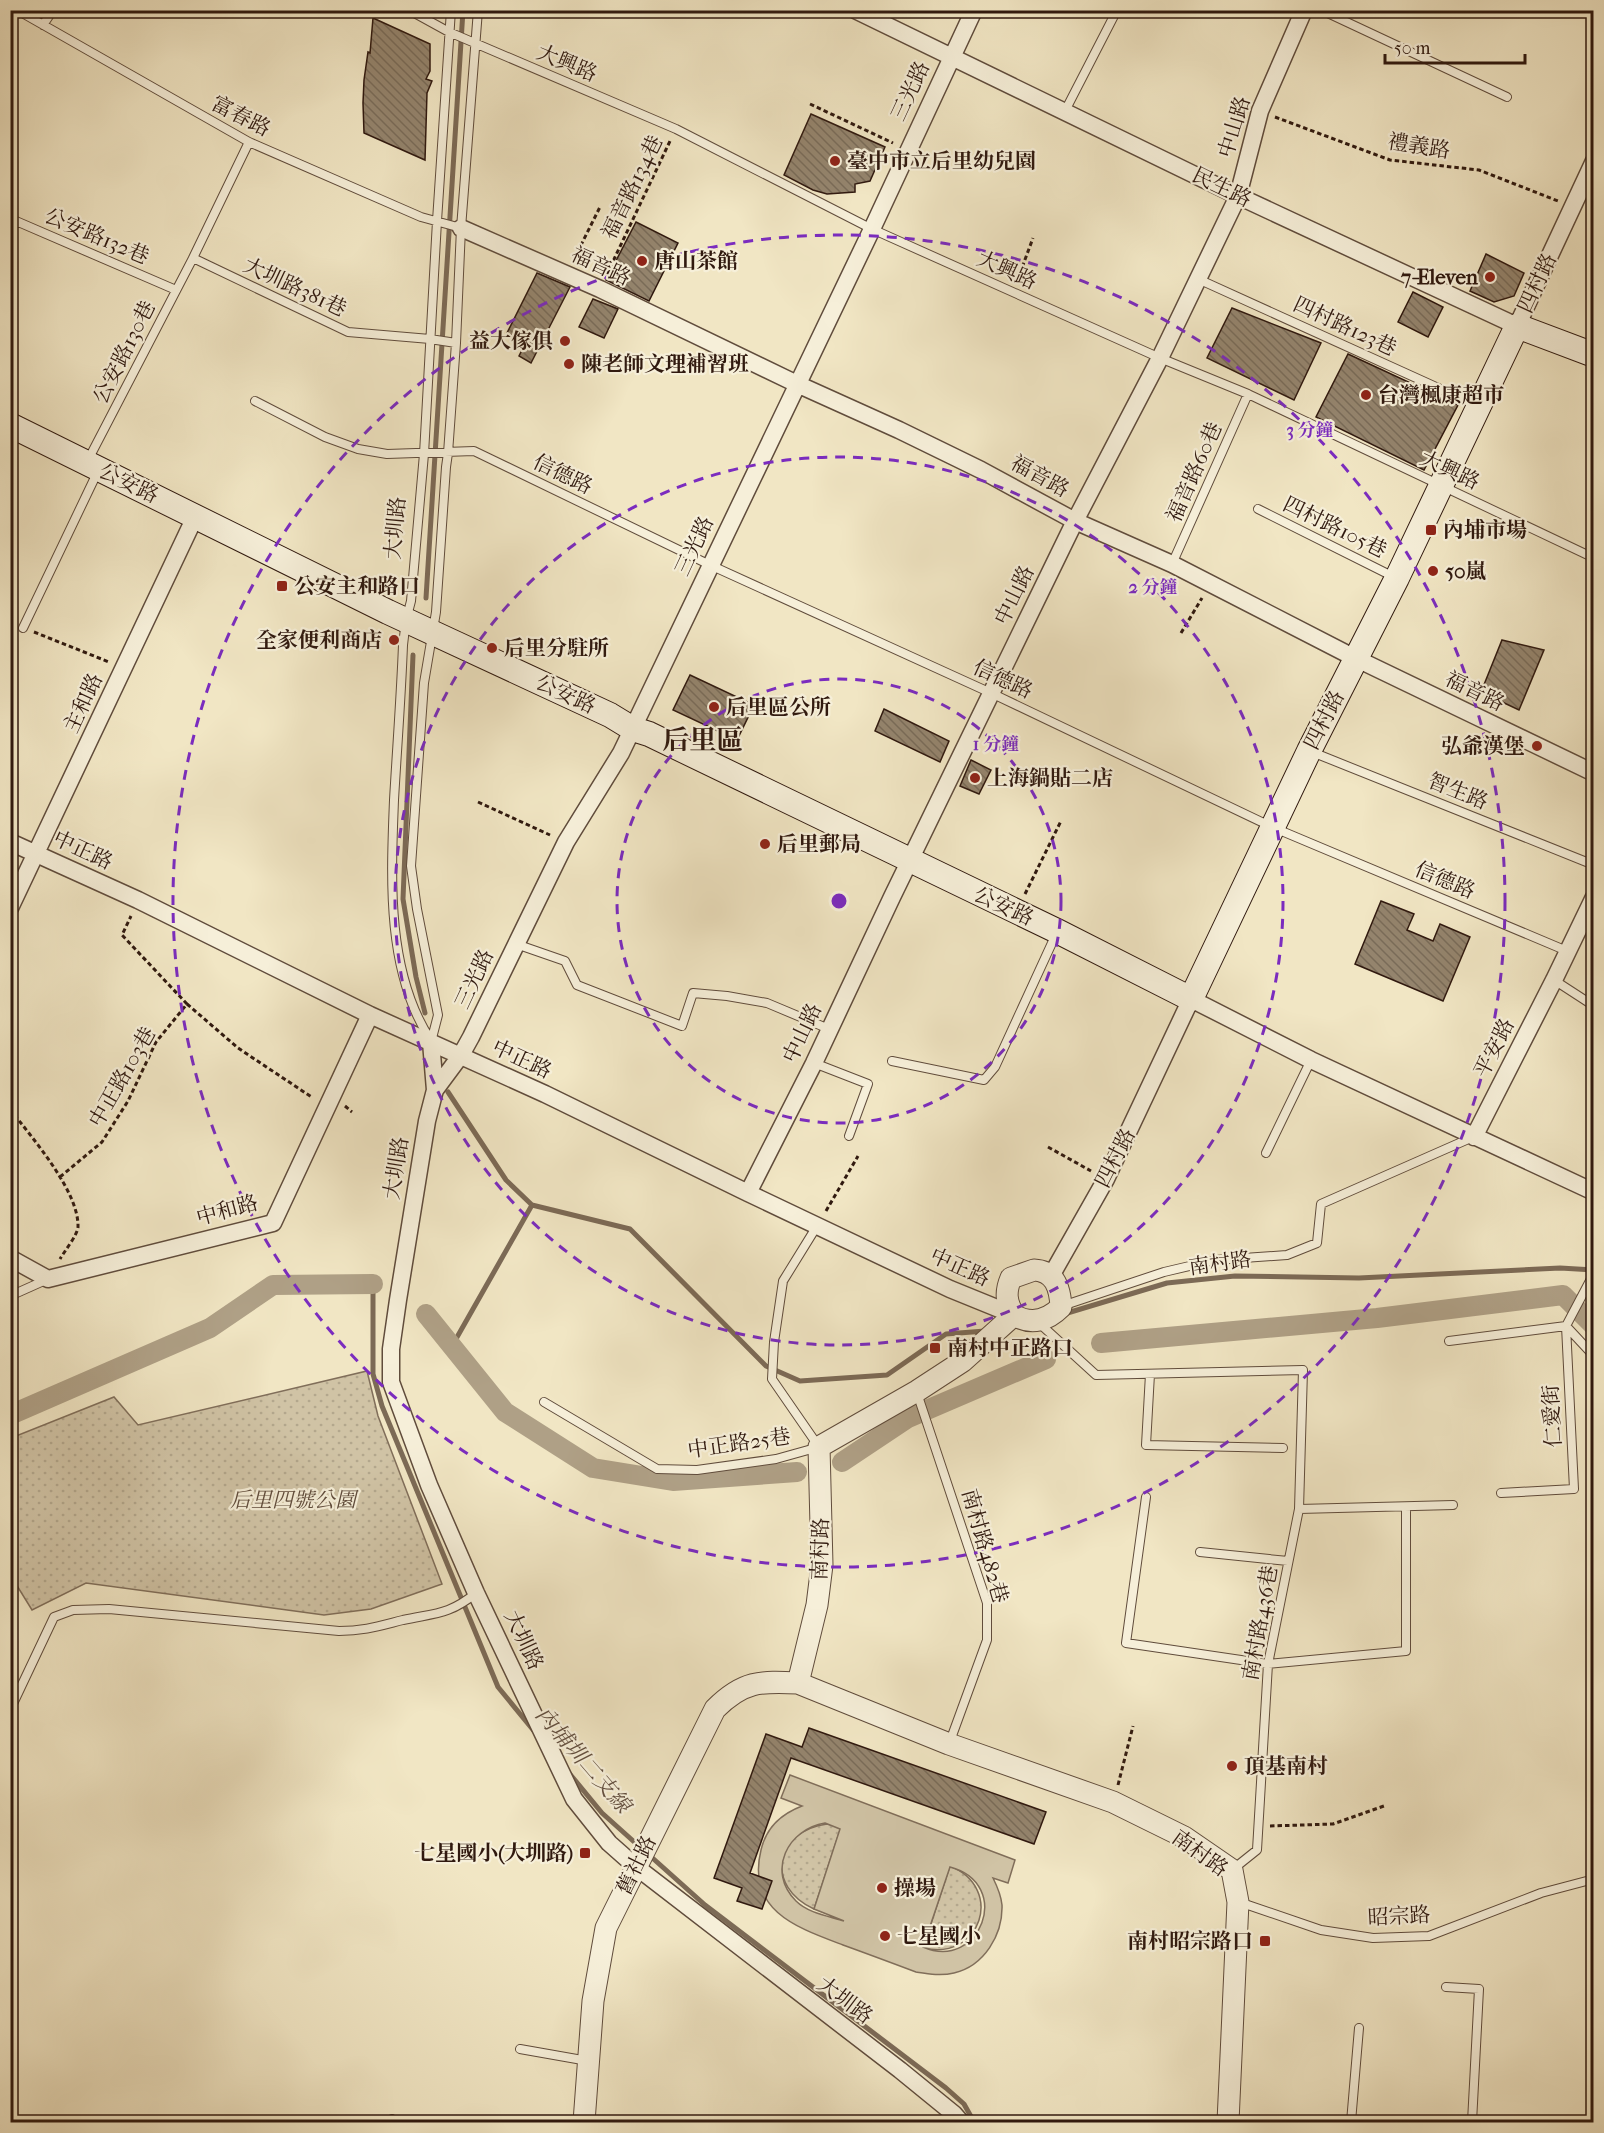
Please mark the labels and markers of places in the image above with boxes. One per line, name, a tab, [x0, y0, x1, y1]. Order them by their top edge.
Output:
place label: 臺中市立后里幼兒園	[847, 149, 1036, 173]
marker: 臺中市立后里幼兒園	[828, 154, 842, 168]
place label: 唐山茶館	[654, 249, 738, 273]
marker: 唐山茶館	[635, 254, 649, 268]
place label: 7-Eleven	[1400, 265, 1479, 289]
marker: 7-Eleven	[1483, 270, 1497, 284]
place label: 益大傢俱	[469, 329, 553, 353]
marker: 益大傢俱	[558, 334, 572, 348]
place label: 陳老師文理補習班	[581, 352, 749, 376]
marker: 陳老師文理補習班	[562, 357, 576, 371]
place label: 台灣楓康超市	[1378, 383, 1504, 407]
marker: 台灣楓康超市	[1359, 388, 1373, 402]
place label: 內埔市場	[1443, 518, 1527, 542]
marker: 內埔市場	[1424, 523, 1438, 537]
place label: 50嵐	[1445, 559, 1487, 583]
marker: 50嵐	[1426, 564, 1440, 578]
place label: 公安主和路口	[294, 574, 420, 598]
marker: 公安主和路口	[275, 579, 289, 593]
place label: 全家便利商店	[256, 628, 382, 652]
marker: 全家便利商店	[387, 633, 401, 647]
place label: 后里分駐所	[504, 636, 609, 660]
marker: 后里分駐所	[485, 641, 499, 655]
place label: 后里區公所	[726, 695, 831, 719]
marker: 后里區公所	[707, 700, 721, 714]
place label: 弘爺漢堡	[1441, 734, 1525, 758]
marker: 弘爺漢堡	[1530, 739, 1544, 753]
place label: 上海鍋貼二店	[987, 766, 1113, 790]
marker: 上海鍋貼二店	[968, 771, 982, 785]
place label: 后里郵局	[777, 832, 861, 856]
marker: 后里郵局	[758, 837, 772, 851]
centre of rings	[829, 891, 849, 911]
place label: 南村中正路口	[947, 1336, 1073, 1360]
marker: 南村中正路口	[928, 1341, 942, 1355]
place label: 頂基南村	[1244, 1754, 1328, 1778]
marker: 頂基南村	[1225, 1759, 1239, 1773]
place label: 七星國小(大圳路)	[414, 1841, 573, 1865]
marker: 七星國小(大圳路)	[578, 1846, 592, 1860]
place label: 操場	[894, 1876, 936, 1900]
marker: 操場	[875, 1881, 889, 1895]
place label: 七星國小	[897, 1924, 981, 1948]
marker: 七星國小	[878, 1929, 892, 1943]
place label: 南村昭宗路口	[1127, 1929, 1253, 1953]
marker: 南村昭宗路口	[1258, 1934, 1272, 1948]

